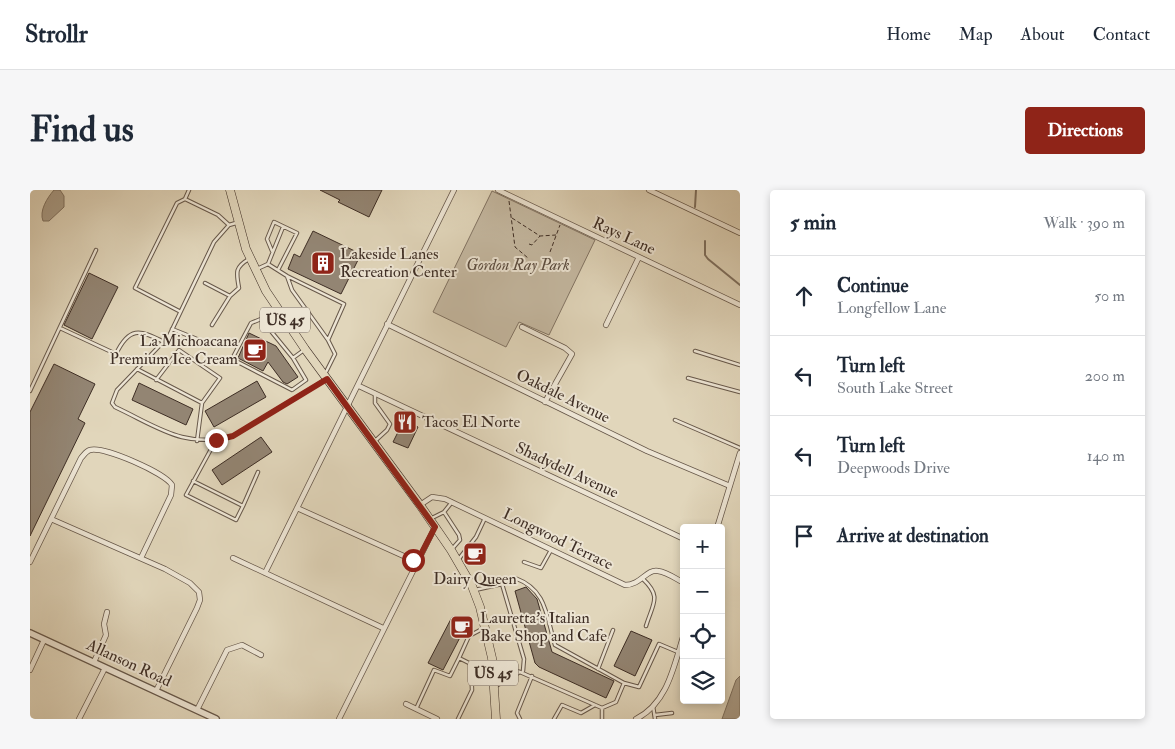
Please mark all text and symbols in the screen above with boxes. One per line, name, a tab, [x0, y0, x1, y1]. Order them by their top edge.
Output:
text: Strollr	[25, 19, 88, 50]
text: Home	[886, 23, 931, 46]
text: Map	[959, 23, 993, 46]
text: About	[1021, 23, 1065, 46]
text: Contact	[1093, 23, 1150, 46]
button: Directions	[1025, 107, 1145, 154]
text: Find us	[30, 108, 134, 152]
text: 5 min	[790, 209, 836, 236]
street label: Rays Lane	[589, 213, 659, 259]
text: Walk · 390 m	[1044, 213, 1125, 233]
place label: Lakeside Lanes Recreation Center	[340, 244, 457, 282]
building icon: Lakeside Lanes Recreation Center	[310, 250, 336, 276]
park label: Gordon Ray Park	[466, 255, 570, 275]
text: Continue	[837, 274, 908, 298]
icon: ahead	[790, 282, 818, 310]
text: 50 m	[1094, 286, 1125, 306]
text: Longfellow Lane	[837, 298, 946, 318]
road number: US 45	[260, 308, 310, 332]
place label: La Michoacana Premium Ice Cream	[110, 331, 239, 369]
cafe icon: La Michoacana Premium Ice Cream	[242, 337, 268, 363]
text: Turn left	[837, 354, 905, 378]
icon: left	[790, 362, 818, 390]
street label: Oakdale Avenue	[513, 365, 613, 427]
text: 200 m	[1085, 366, 1125, 386]
text: South Lake Street	[837, 378, 953, 398]
restaurant icon: Tacos El Norte	[392, 409, 418, 435]
place label: Tacos El Norte	[422, 412, 520, 432]
route end	[205, 429, 228, 452]
text: Turn left	[837, 434, 905, 458]
street label: Shadydell Avenue	[512, 437, 622, 503]
icon: left	[790, 442, 818, 470]
text: 140 m	[1087, 446, 1125, 466]
text: Deepwoods Drive	[837, 458, 950, 478]
street label: Longwood Terrace	[500, 504, 617, 574]
icon: arrive	[790, 522, 818, 550]
map controls	[680, 524, 725, 704]
button: +	[680, 524, 725, 569]
text: Arrive at destination	[837, 524, 989, 548]
cafe icon: Dairy Queen	[462, 541, 488, 567]
route start	[402, 549, 425, 572]
place label: Dairy Queen	[433, 569, 517, 589]
button: −	[680, 569, 725, 614]
place label: Lauretta's Italian Bake Shop and Cafe	[480, 608, 607, 647]
cafe icon: Lauretta's Italian Bake Shop and Cafe	[449, 614, 475, 640]
button: locate	[680, 614, 725, 659]
street label: Allanson Road	[82, 634, 175, 691]
button: layers	[680, 659, 725, 704]
road number: US 45	[468, 660, 518, 686]

